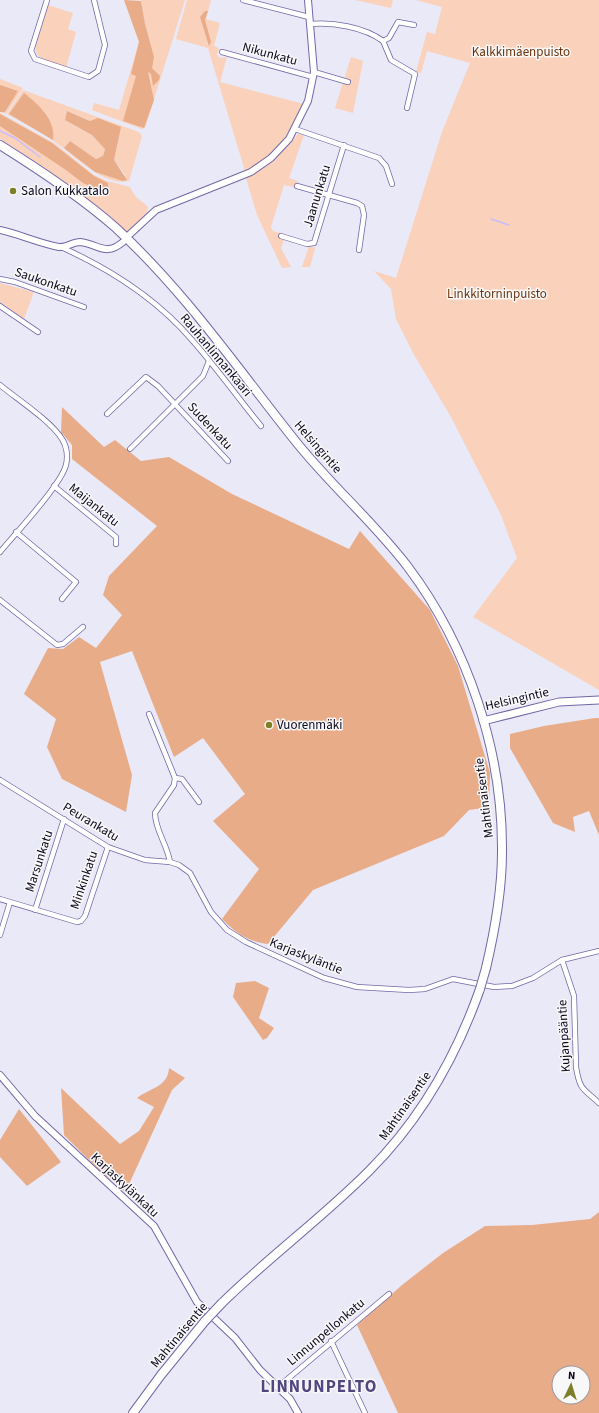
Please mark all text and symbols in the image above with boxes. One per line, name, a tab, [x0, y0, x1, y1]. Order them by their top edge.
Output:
street label: Nikunkatu	[241, 38, 299, 70]
park label: Kalkkimäenpuisto	[472, 43, 570, 61]
street label: Jaanunkatu	[299, 162, 335, 230]
place label: Salon Kukkatalo	[21, 182, 109, 200]
marker: Salon Kukkatalo	[8, 186, 18, 196]
street label: Saukonkatu	[12, 263, 80, 301]
park label: Linkkitorninpuisto	[447, 285, 547, 303]
street label: Rauhanlinnankaari	[176, 310, 256, 400]
street label: Sudenkatu	[183, 398, 237, 454]
street label: Helsingintie	[290, 417, 346, 477]
street label: Maijankatu	[65, 479, 123, 531]
street label: Helsingintie	[483, 683, 551, 715]
place label: Vuorenmäki	[277, 716, 342, 734]
marker: Vuorenmäki	[264, 720, 274, 730]
street label: Mahtinaisentie	[470, 757, 498, 839]
street label: Peurankatu	[60, 798, 122, 846]
street label: Marsunkatu	[21, 828, 57, 894]
street label: Minkinkatu	[66, 848, 102, 912]
street label: Karjaskyläntie	[267, 933, 345, 979]
street label: Kujanpääntie	[553, 999, 575, 1073]
street label: Mahtinaisentie	[375, 1068, 435, 1144]
street label: Karjaskylänkatu	[87, 1149, 163, 1221]
street label: Linnunpellonkatu	[283, 1294, 369, 1370]
street label: Mahtinaisentie	[146, 1298, 212, 1372]
north arrow	[551, 1365, 591, 1405]
text: N	[567, 1368, 576, 1383]
district label: LINNUNPELTO	[261, 1375, 377, 1399]

